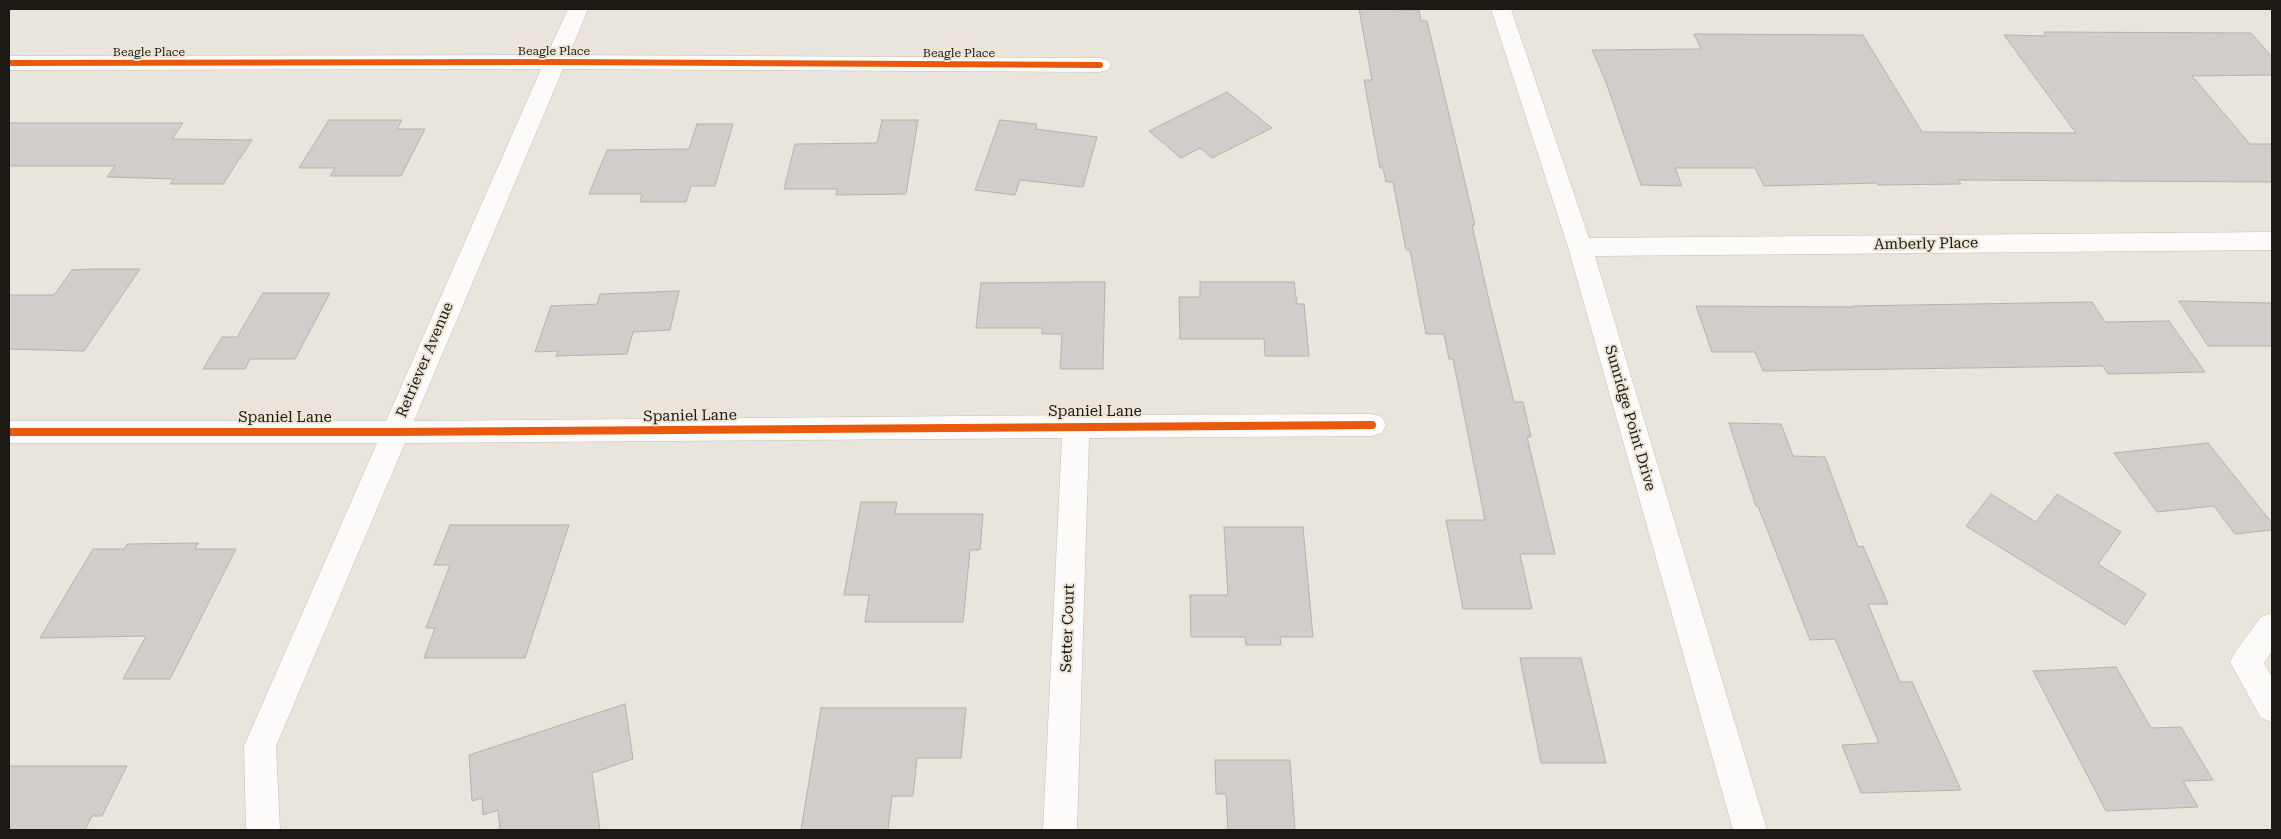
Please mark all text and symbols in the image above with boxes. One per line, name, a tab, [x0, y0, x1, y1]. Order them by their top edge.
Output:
street label: Beagle Place	[518, 44, 590, 58]
street label: Beagle Place	[113, 45, 185, 59]
street label: Beagle Place	[923, 46, 995, 60]
street label: Amberly Place	[1874, 234, 1978, 254]
street label: Retriever Avenue	[393, 300, 457, 420]
street label: Sunridge Point Drive	[1601, 343, 1659, 493]
street label: Spaniel Lane	[1048, 403, 1142, 421]
street label: Spaniel Lane	[643, 406, 737, 426]
street label: Spaniel Lane	[238, 409, 332, 427]
street label: Setter Court	[1057, 583, 1079, 673]

